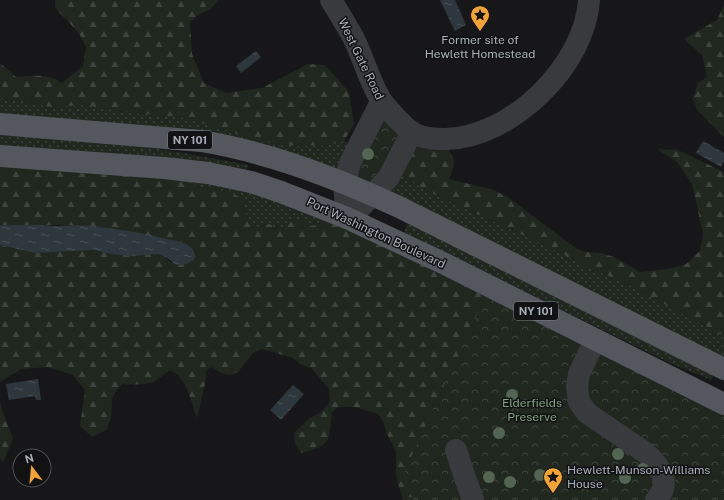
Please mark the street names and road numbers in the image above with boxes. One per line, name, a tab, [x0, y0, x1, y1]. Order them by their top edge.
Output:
street label: West Gate Road	[335, 16, 387, 102]
road number: NY 101	[168, 131, 212, 149]
street label: Port Washington Boulevard	[304, 195, 448, 271]
road number: NY 101	[514, 302, 558, 320]

